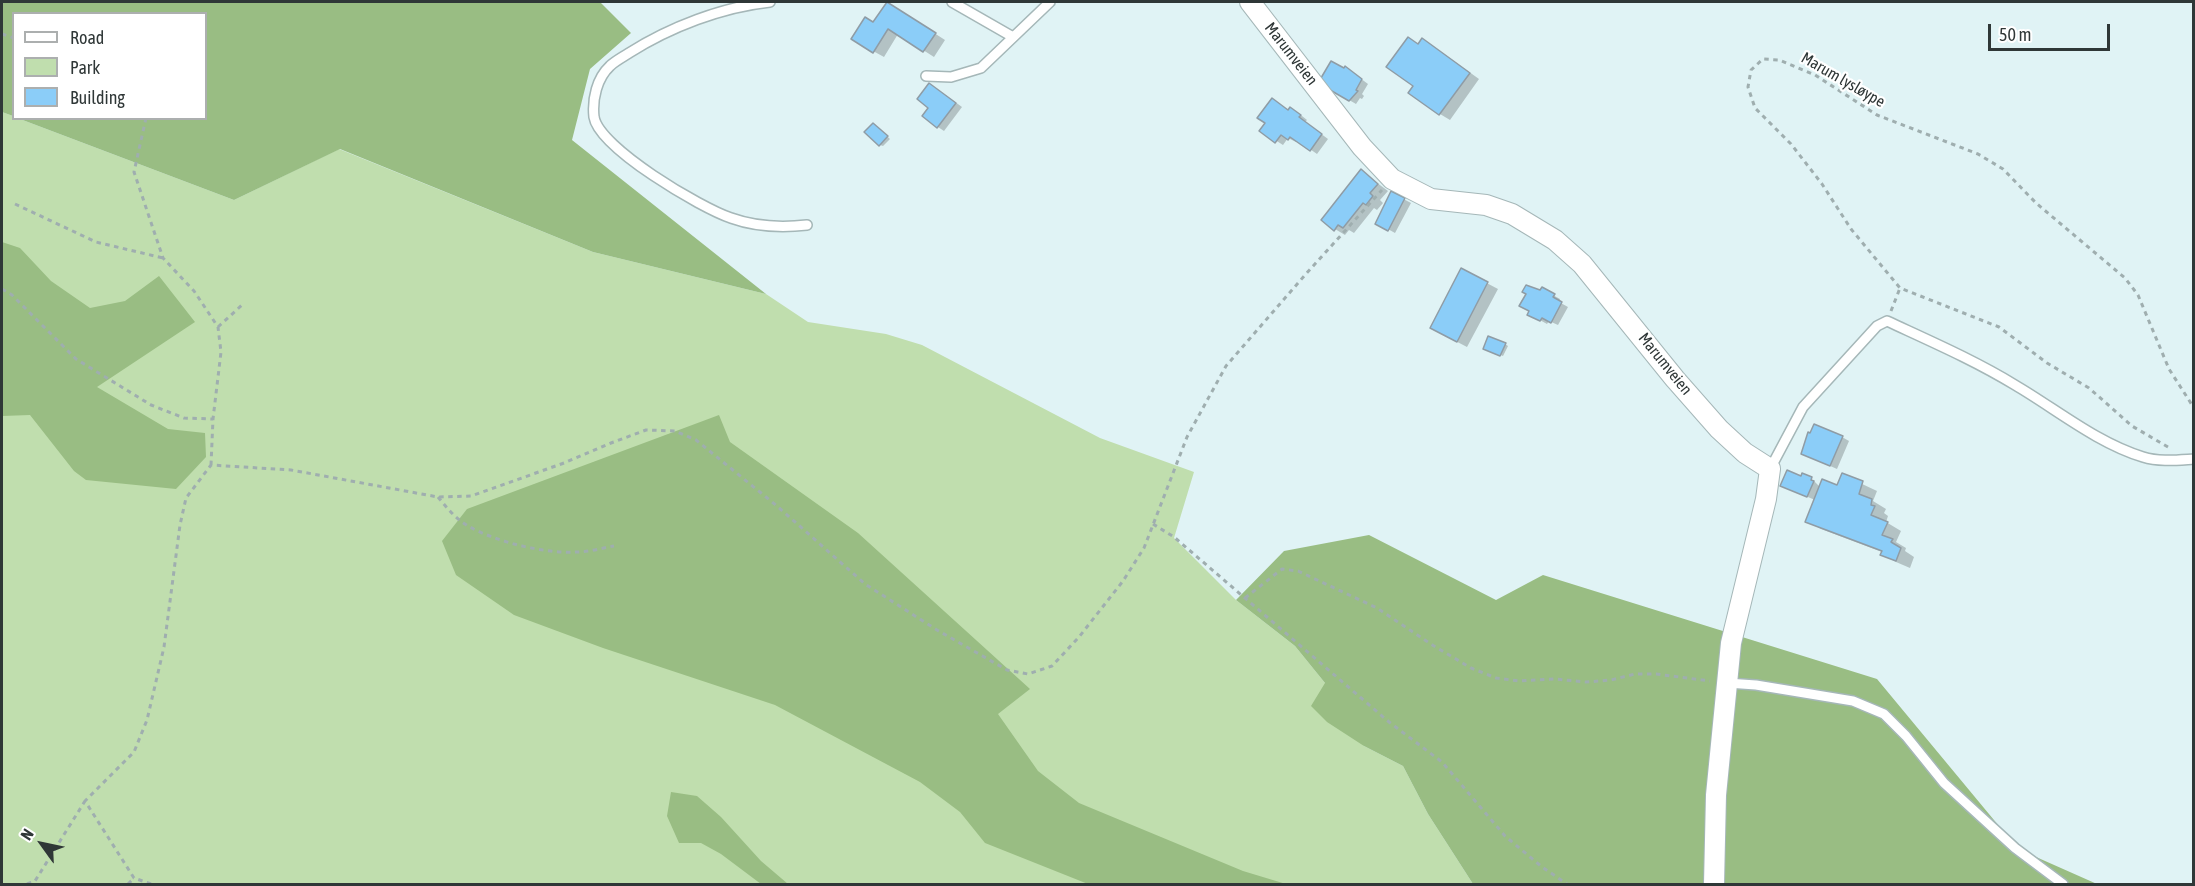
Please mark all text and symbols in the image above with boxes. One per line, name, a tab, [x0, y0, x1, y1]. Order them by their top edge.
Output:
legend	[12, 12, 207, 120]
scale bar	[1991, 12, 2112, 50]
street label: Marumveien	[1260, 19, 1322, 89]
text: 50 m	[1999, 24, 2031, 45]
text: Road	[70, 27, 104, 48]
street label: Marum lysløype	[1798, 48, 1888, 112]
text: Park	[70, 57, 100, 78]
text: Building	[70, 87, 125, 108]
street label: Marumveien	[1634, 329, 1696, 399]
north arrow	[12, 814, 72, 874]
text: N	[17, 825, 37, 843]

